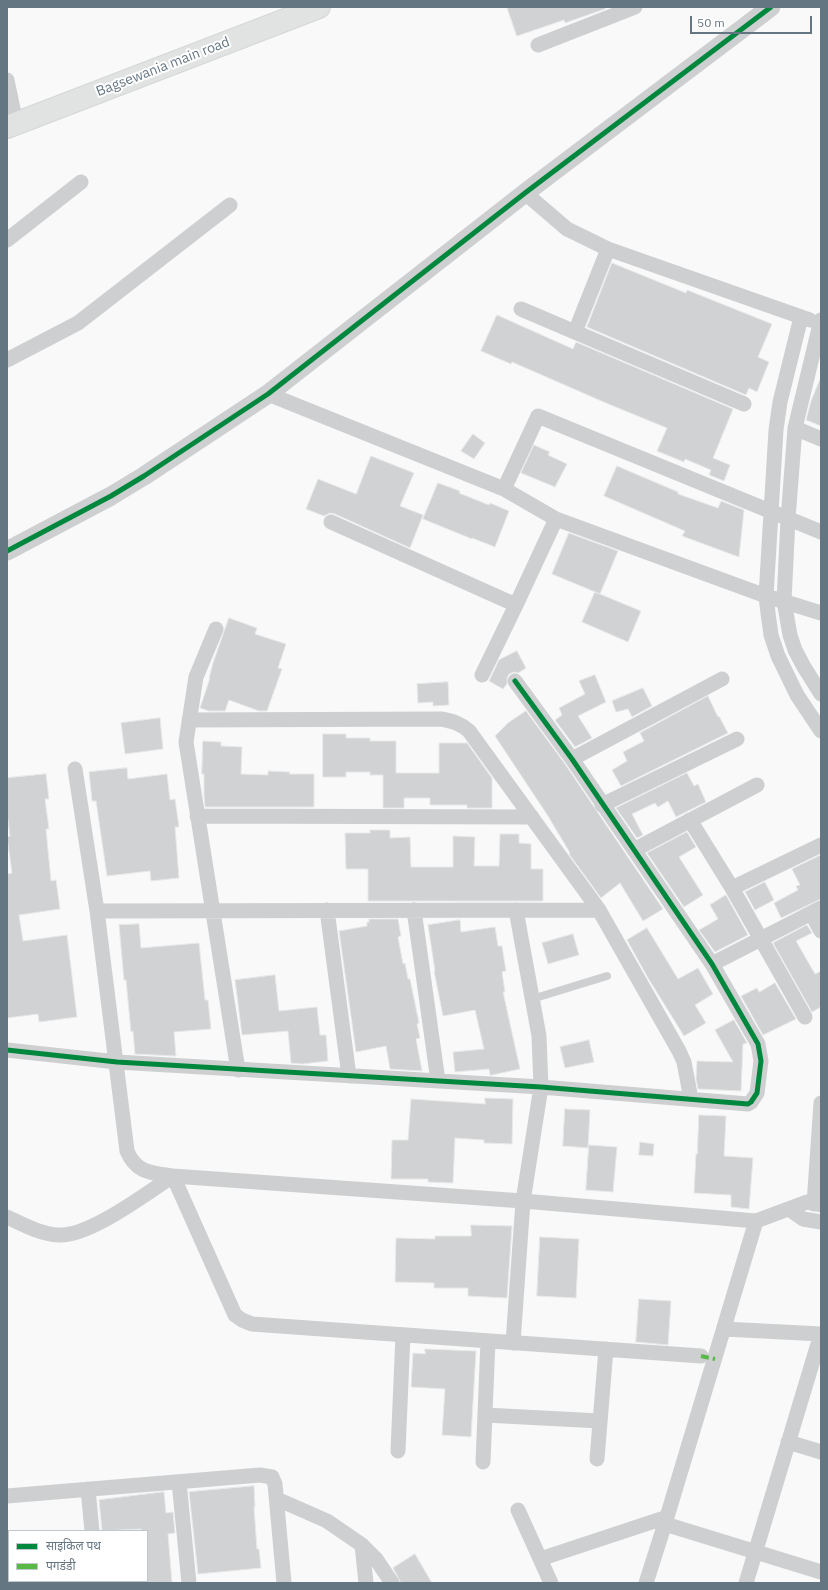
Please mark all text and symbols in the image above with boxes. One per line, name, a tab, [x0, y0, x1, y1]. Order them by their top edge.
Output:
scale bar	[692, 8, 814, 34]
text: 50 m	[697, 15, 725, 30]
street label: Bagsewania main road	[94, 34, 232, 100]
legend	[8, 1530, 148, 1582]
text: साइकिल पथ	[46, 1538, 101, 1553]
text: पगडंडी	[46, 1558, 76, 1573]

